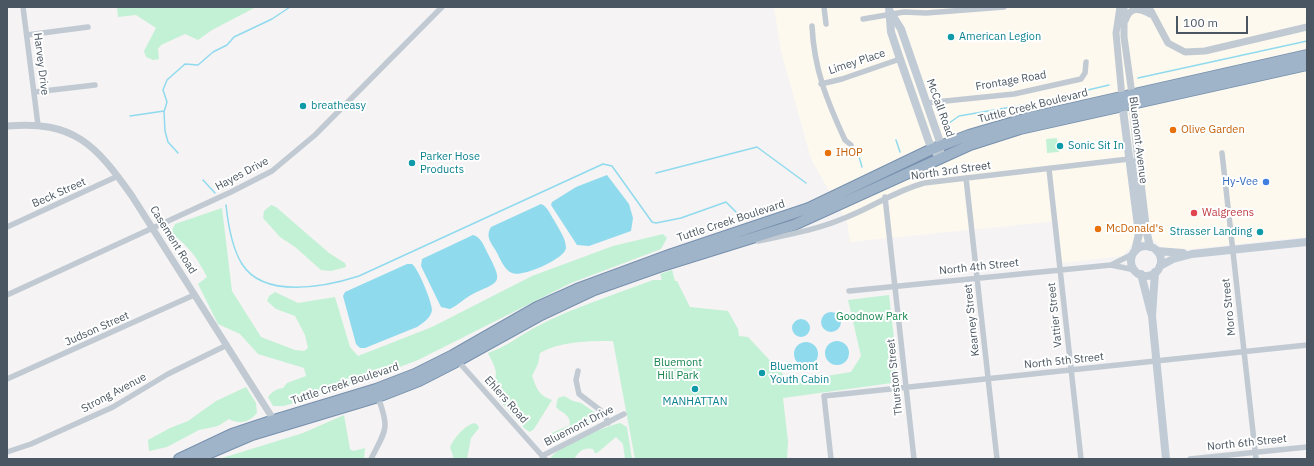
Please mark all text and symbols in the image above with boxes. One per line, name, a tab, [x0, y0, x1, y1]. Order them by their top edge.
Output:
scale bar	[1178, 8, 1250, 34]
text: 100 m	[1183, 15, 1218, 30]
place label: American Legion	[959, 30, 1041, 44]
street label: Harvey Drive	[31, 32, 51, 96]
marker: American Legion	[946, 32, 956, 42]
street label: Limey Place	[827, 47, 887, 77]
street label: Frontage Road	[975, 68, 1047, 94]
street label: McCall Road	[923, 77, 957, 139]
street label: Tuttle Creek Boulevard	[977, 86, 1089, 126]
street label: Bluemont Avenue	[1126, 96, 1150, 184]
place label: breatheasy	[311, 99, 366, 113]
marker: breatheasy	[298, 101, 308, 111]
place label: Olive Garden	[1181, 123, 1245, 137]
marker: Olive Garden	[1168, 125, 1178, 135]
place label: Sonic Sit In	[1068, 139, 1124, 153]
marker: Sonic Sit In	[1055, 141, 1065, 151]
place label: IHOP	[836, 146, 863, 160]
marker: IHOP	[823, 148, 833, 158]
place label: Parker Hose Products	[420, 150, 480, 176]
street label: Hayes Drive	[213, 154, 271, 194]
marker: Parker Hose Products	[407, 158, 417, 168]
street label: North 3rd Street	[910, 159, 992, 183]
street label: Beck Street	[30, 175, 88, 211]
place label: Hy-Vee	[1222, 175, 1258, 189]
marker: Hy-Vee	[1261, 177, 1271, 187]
street label: Tuttle Creek Boulevard	[675, 197, 787, 245]
street label: Casement Road	[147, 204, 199, 276]
place label: Walgreens	[1202, 206, 1254, 220]
marker: Walgreens	[1189, 208, 1199, 218]
place label: McDonald's	[1106, 222, 1164, 236]
marker: McDonald's	[1093, 224, 1103, 234]
place label: Strasser Landing	[1170, 225, 1252, 239]
marker: Strasser Landing	[1255, 227, 1265, 237]
street label: North 4th Street	[938, 256, 1020, 278]
street label: Moro Street	[1219, 277, 1239, 337]
street label: Vattier Street	[1045, 282, 1065, 348]
street label: Kearney Street	[962, 283, 982, 357]
street label: Judson Street	[63, 309, 131, 349]
park label: Goodnow Park	[836, 310, 908, 324]
street label: Thurston Street	[884, 338, 906, 416]
street label: North 5th Street	[1023, 350, 1105, 372]
park label: Bluemont Hill Park	[654, 356, 702, 382]
street label: Tuttle Creek Boulevard	[289, 360, 401, 408]
place label: Bluemont Youth Cabin	[770, 360, 829, 386]
marker: Bluemont Youth Cabin	[757, 368, 767, 378]
street label: Strong Avenue	[79, 370, 149, 416]
street label: Ehlers Road	[481, 374, 531, 426]
marker: MANHATTAN	[690, 384, 700, 394]
place label: MANHATTAN	[663, 395, 727, 409]
street label: Bluemont Drive	[542, 403, 616, 449]
street label: North 6th Street	[1206, 432, 1288, 454]

